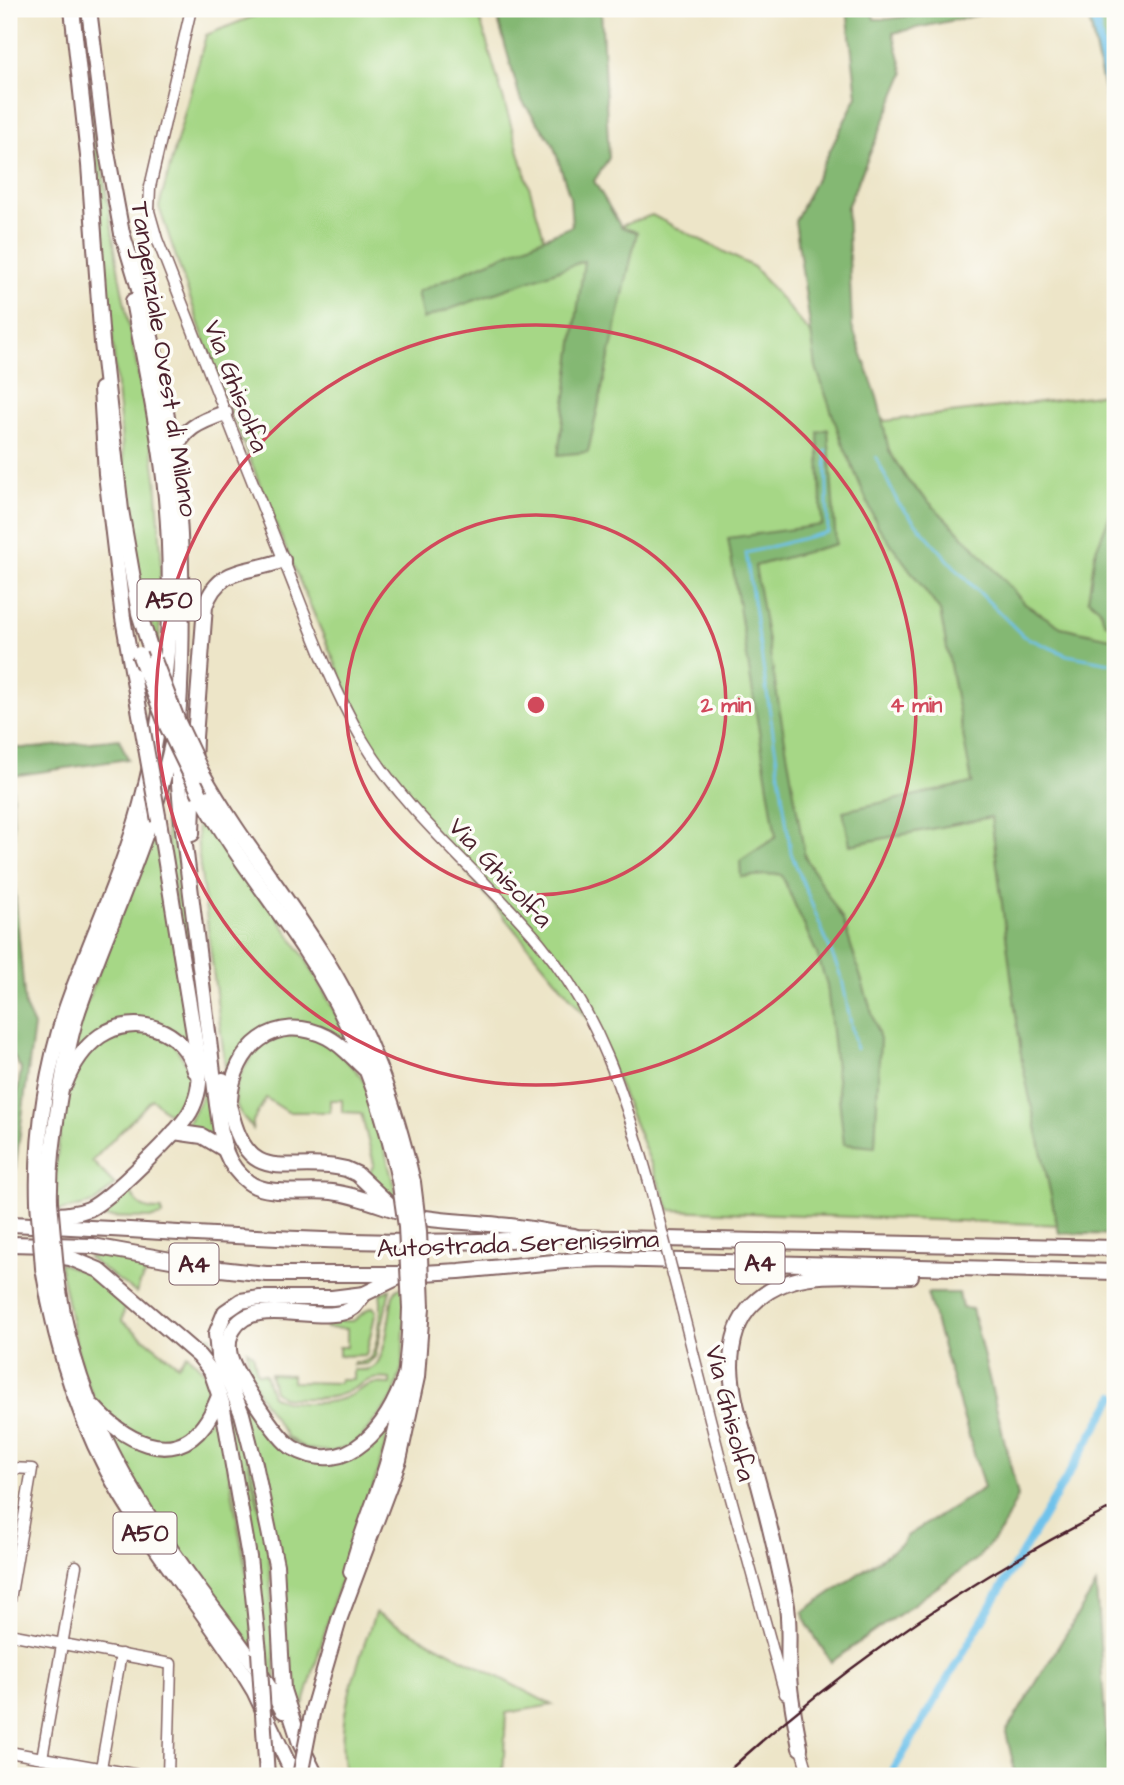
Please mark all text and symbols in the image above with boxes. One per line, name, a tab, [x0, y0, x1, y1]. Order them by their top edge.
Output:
street label: Tangenziale Ovest di Milano	[119, 199, 207, 520]
street label: Via Ghisolfa	[194, 315, 278, 458]
road number: A50	[138, 580, 200, 620]
text: 2 min	[700, 691, 752, 720]
text: 4 min	[890, 691, 943, 720]
centre of rings	[524, 693, 548, 717]
street label: Via Ghisolfa	[440, 810, 561, 936]
street label: Autostrada Serenissima	[376, 1221, 660, 1267]
road number: A4	[736, 1242, 784, 1283]
road number: A4	[170, 1244, 218, 1284]
street label: Via Ghisolfa	[696, 1341, 764, 1485]
road number: A50	[114, 1512, 176, 1554]

